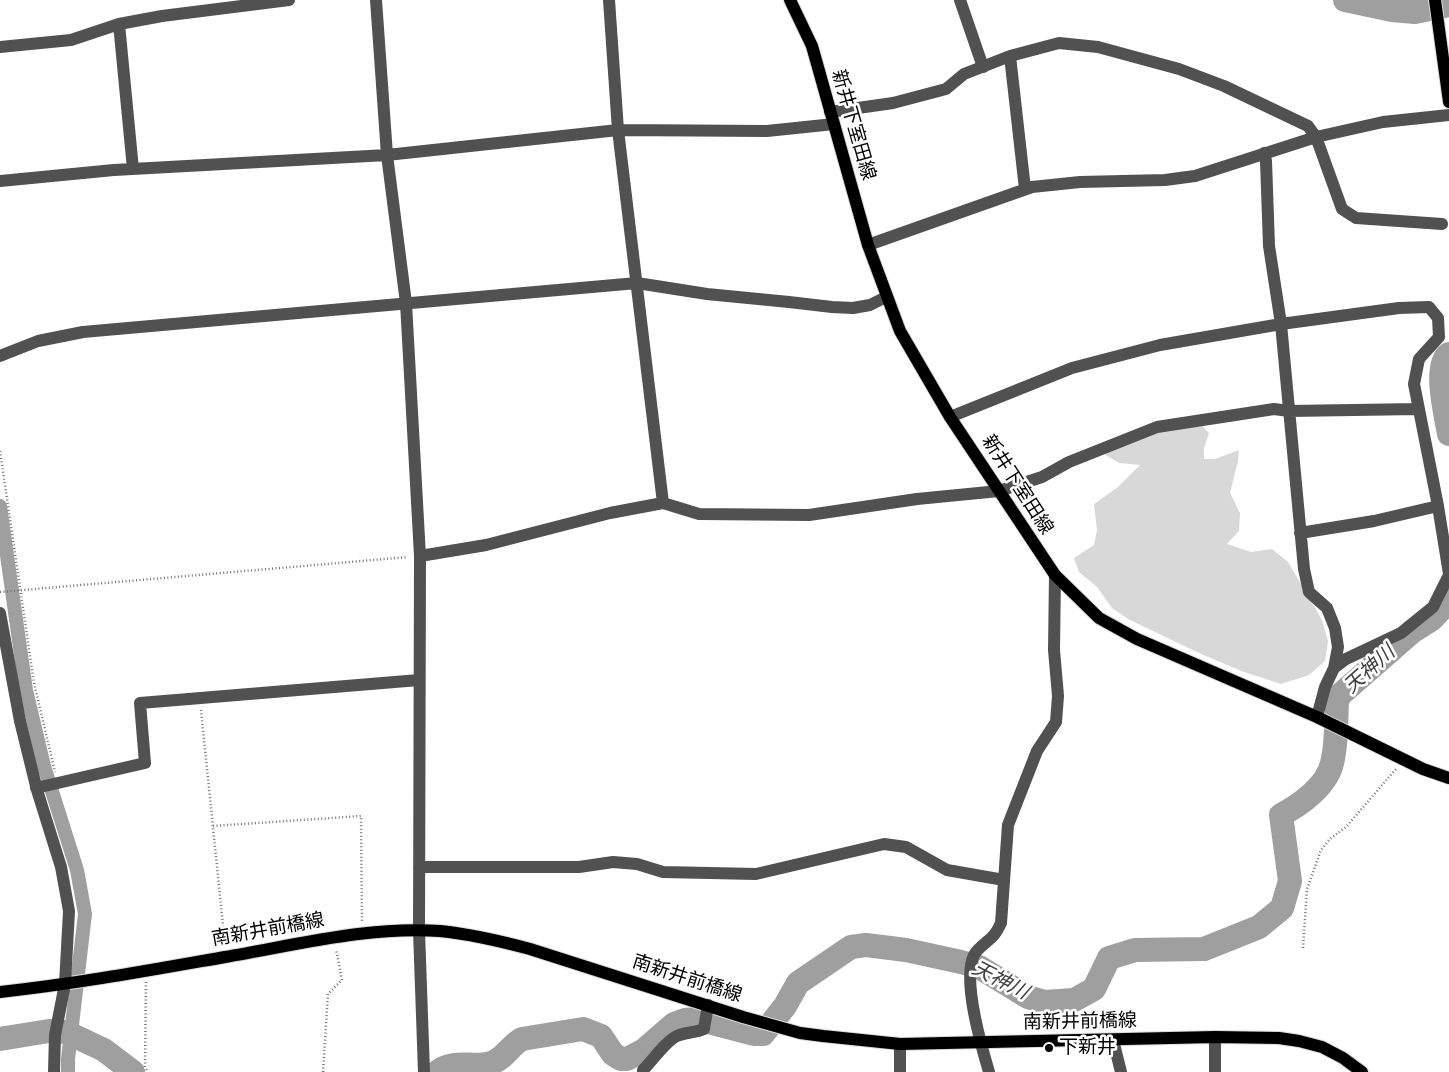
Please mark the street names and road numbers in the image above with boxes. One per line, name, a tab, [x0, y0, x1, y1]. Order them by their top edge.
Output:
street label: 新井下室田線	[826, 67, 880, 183]
street label: 新井下室田線	[976, 431, 1058, 539]
street label: 南新井前橋線	[210, 909, 326, 951]
street label: 南新井前橋線	[629, 951, 745, 1007]
street label: 南新井前橋線	[1023, 1010, 1137, 1034]

